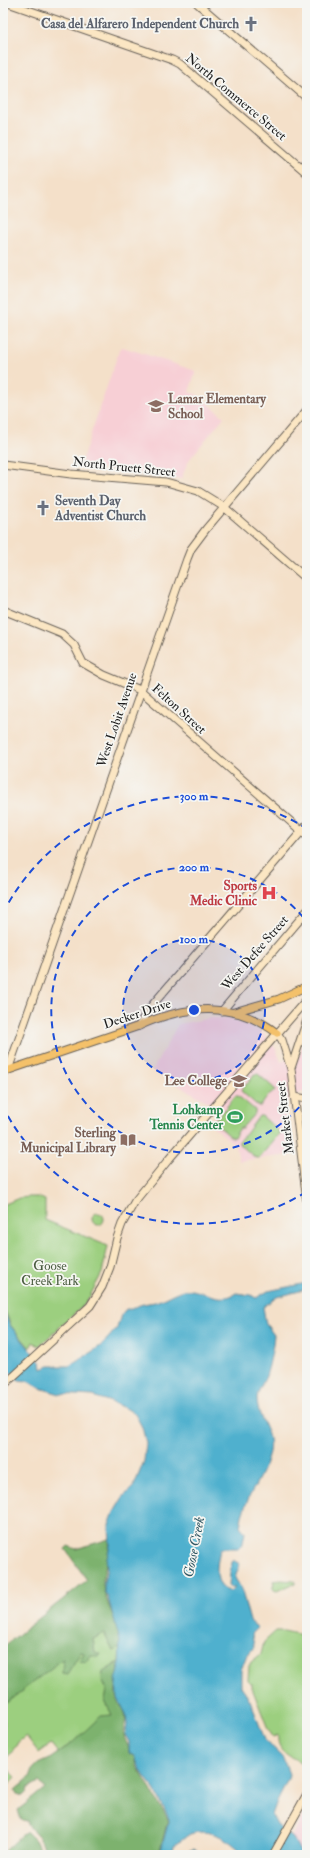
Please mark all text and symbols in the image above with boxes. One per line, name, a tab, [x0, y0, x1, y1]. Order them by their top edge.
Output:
church icon: Casa del Alfarero Independent Church	[242, 15, 260, 33]
place label: Casa del Alfarero Independent Church	[41, 16, 239, 33]
street label: North Commerce Street	[182, 50, 290, 144]
place label: Lamar Elementary School	[168, 391, 267, 422]
school or university icon: Lamar Elementary School	[147, 397, 165, 415]
street label: North Pruett Street	[72, 454, 176, 480]
place label: Seventh Day Adventist Church	[54, 493, 146, 524]
church icon: Seventh Day Adventist Church	[34, 499, 52, 517]
street label: West Lobit Avenue	[93, 670, 141, 770]
street label: Felton Street	[148, 680, 210, 738]
text: 300 m	[180, 789, 209, 804]
text: 200 m	[179, 860, 210, 875]
place label: Sports Medic Clinic	[189, 878, 258, 909]
hospital icon: Sports Medic Clinic	[260, 884, 278, 902]
street label: West Defee Street	[217, 912, 292, 994]
text: 100 m	[180, 932, 209, 947]
street label: Decker Drive	[101, 995, 173, 1032]
centre of rings	[187, 1003, 201, 1017]
school or university icon: Lee College	[230, 1072, 248, 1090]
place label: Lee College	[164, 1073, 228, 1090]
street label: Market Street	[273, 1081, 297, 1155]
place label: Lohkamp Tennis Center	[148, 1102, 224, 1133]
sports icon: Lohkamp Tennis Center	[226, 1108, 244, 1126]
place label: Sterling Municipal Library	[19, 1125, 117, 1157]
library icon: Sterling Municipal Library	[119, 1131, 137, 1149]
park label: Goose Creek Park	[21, 1258, 80, 1289]
water label: Goose Creek	[180, 1515, 208, 1579]

